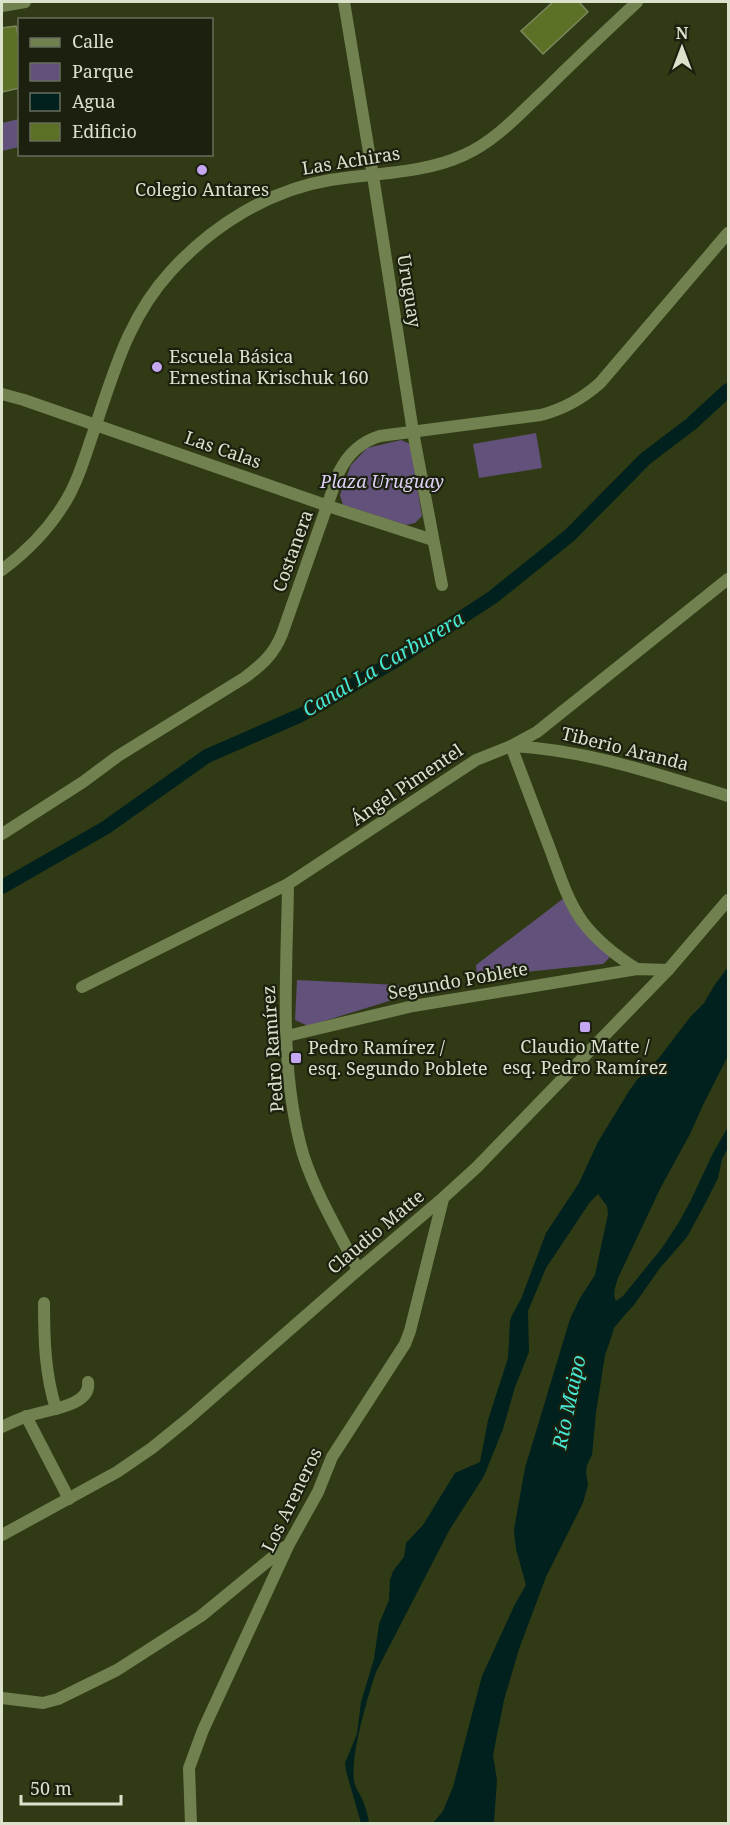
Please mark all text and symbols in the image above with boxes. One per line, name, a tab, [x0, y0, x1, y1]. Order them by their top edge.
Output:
legend	[18, 18, 213, 156]
north arrow	[652, 18, 712, 78]
text: N	[676, 22, 689, 44]
text: Calle	[72, 29, 114, 53]
text: Parque	[72, 59, 134, 83]
text: Agua	[72, 89, 116, 113]
text: Edificio	[72, 119, 137, 143]
street label: Las Achiras	[300, 140, 402, 180]
marker: Colegio Antares	[195, 163, 209, 177]
place label: Colegio Antares	[135, 177, 269, 201]
street label: Uruguay	[392, 252, 428, 330]
place label: Escuela Básica Ernestina Krischuk 160	[169, 344, 369, 389]
marker: Escuela Básica Ernestina Krischuk 160	[150, 360, 164, 374]
street label: Las Calas	[182, 425, 265, 473]
park label: Plaza Uruguay	[319, 469, 444, 493]
street label: Costanera	[266, 506, 318, 595]
water label: Canal La Carburera	[297, 604, 469, 723]
street label: Tiberio Aranda	[559, 721, 691, 775]
street label: Ángel Pimentel	[346, 738, 468, 831]
street label: Segundo Poblete	[386, 956, 530, 1004]
street label: Pedro Ramírez	[256, 985, 288, 1113]
marker: Claudio Matte / esq. Pedro Ramírez	[578, 1020, 592, 1034]
place label: Claudio Matte / esq. Pedro Ramírez	[502, 1034, 668, 1079]
place label: Pedro Ramírez / esq. Segundo Poblete	[308, 1035, 488, 1080]
marker: Pedro Ramírez / esq. Segundo Poblete	[289, 1051, 303, 1065]
street label: Claudio Matte	[322, 1184, 429, 1279]
water label: Río Maipo	[545, 1352, 592, 1452]
street label: Los Areneros	[255, 1443, 327, 1556]
scale bar	[21, 1768, 122, 1806]
text: 50 m	[30, 1776, 72, 1800]

